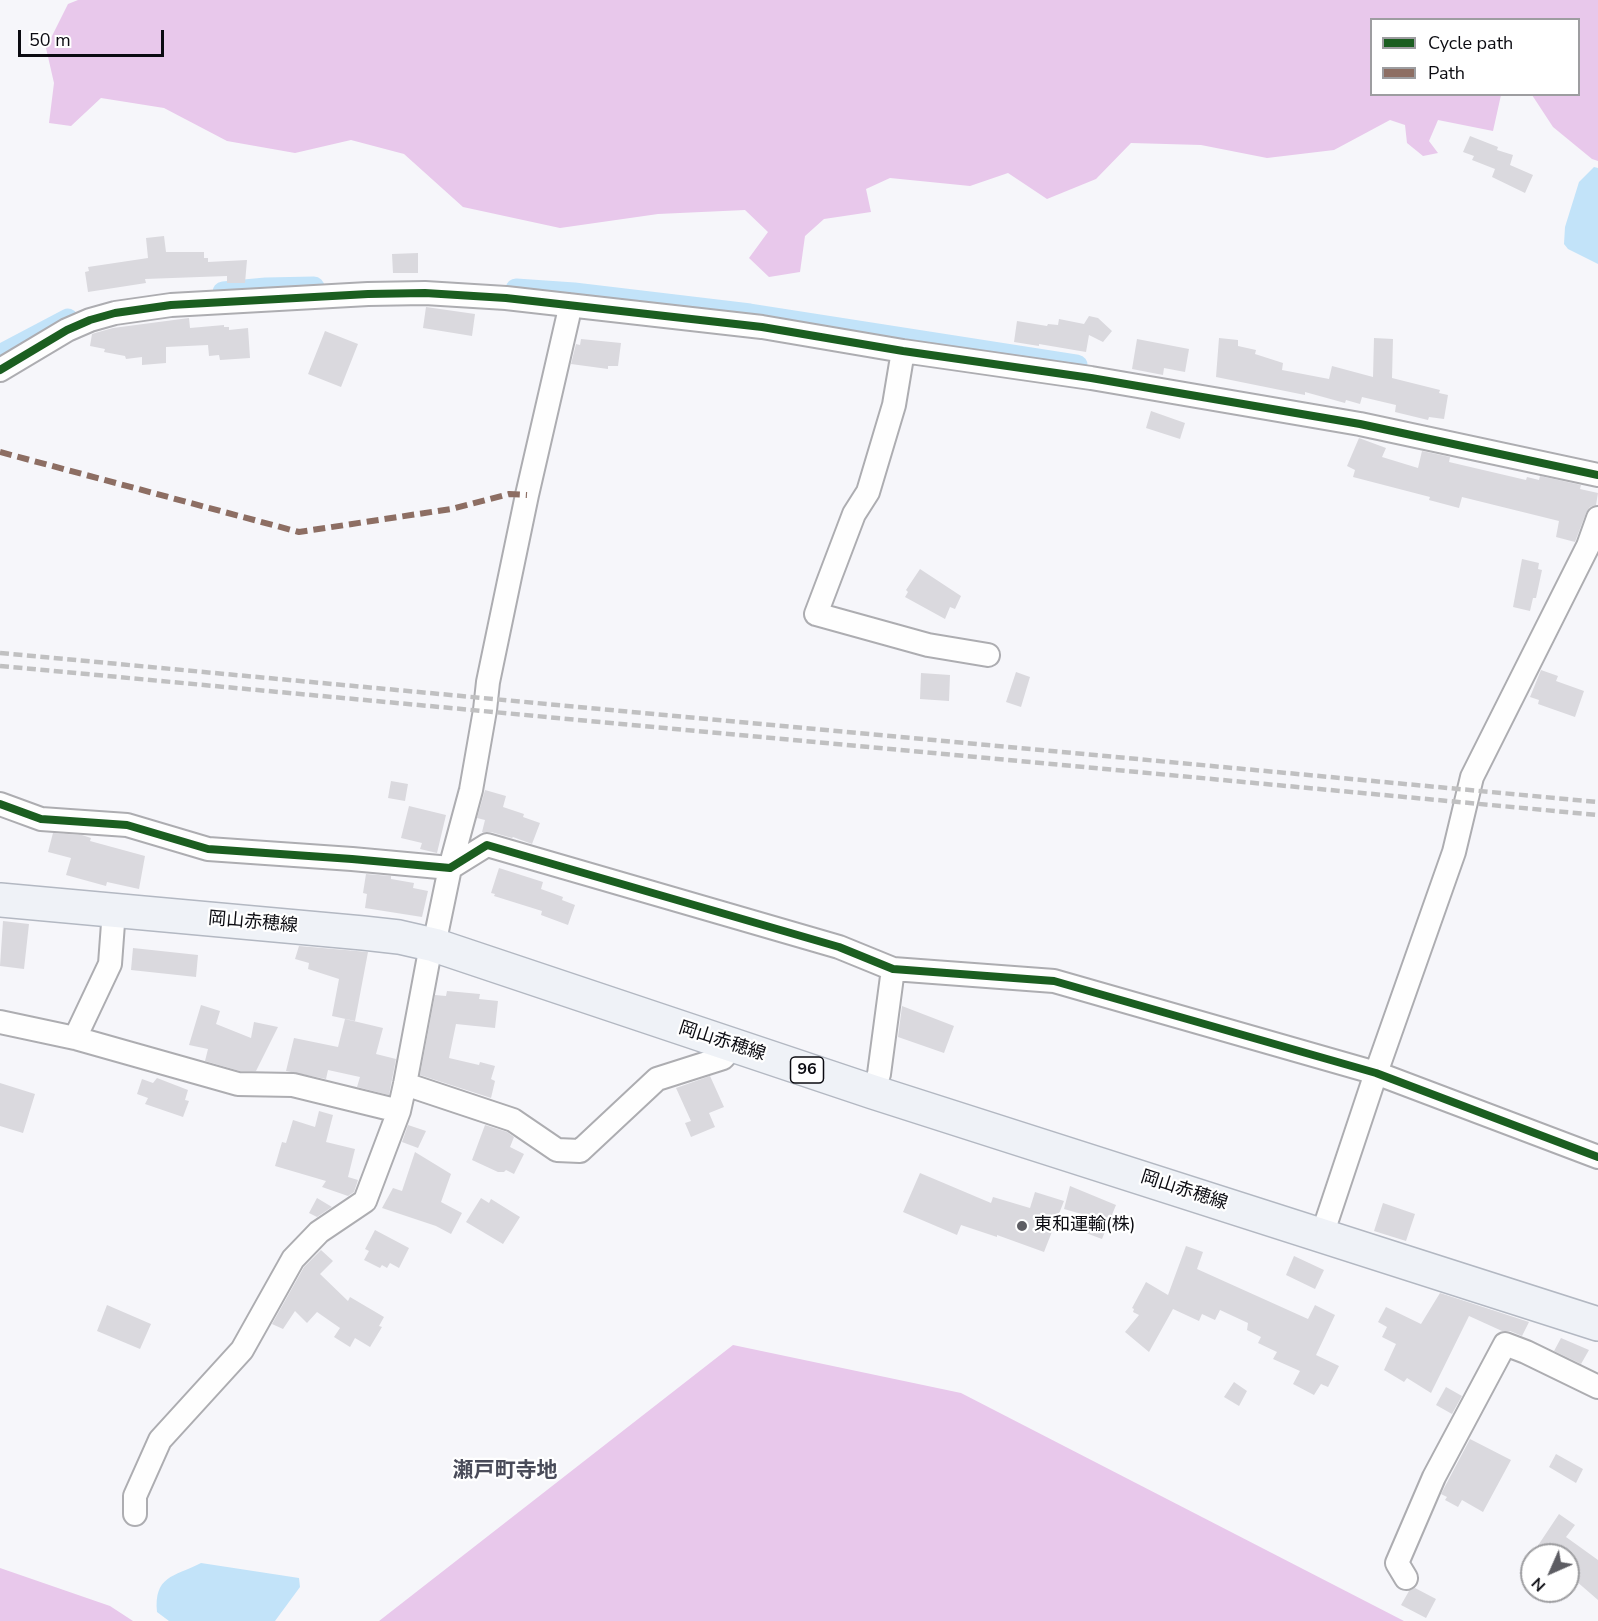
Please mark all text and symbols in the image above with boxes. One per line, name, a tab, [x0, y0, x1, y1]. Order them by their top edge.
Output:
scale bar	[21, 18, 166, 56]
legend	[1370, 18, 1580, 96]
text: 50 m	[29, 28, 71, 52]
text: Cycle path	[1428, 31, 1513, 55]
text: Path	[1428, 61, 1465, 85]
street label: 岡山赤穂線	[207, 908, 299, 938]
street label: 岡山赤穂線	[676, 1018, 768, 1066]
road number: 96	[790, 1057, 824, 1083]
street label: 岡山赤穂線	[1138, 1167, 1230, 1215]
place label: 東和運輸(株)	[1034, 1215, 1135, 1237]
marker: 東和運輸(株)	[1015, 1219, 1029, 1233]
district label: 瀬戸町寺地	[453, 1459, 557, 1485]
north arrow	[1520, 1543, 1580, 1603]
text: N	[1527, 1572, 1551, 1596]

